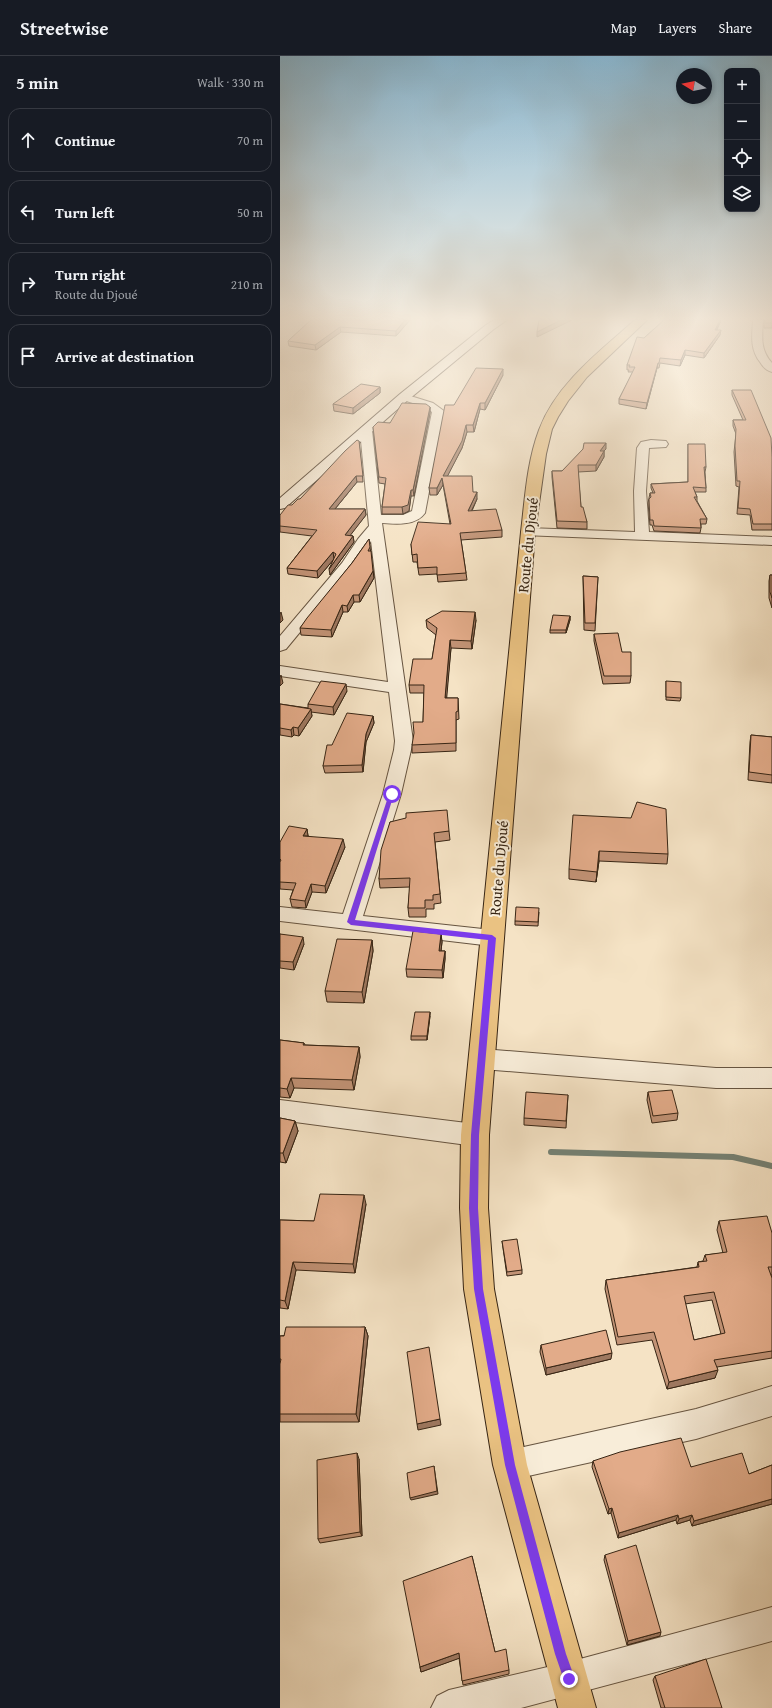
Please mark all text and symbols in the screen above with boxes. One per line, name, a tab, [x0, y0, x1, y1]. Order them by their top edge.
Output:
text: Streetwise	[20, 14, 109, 42]
text: Map	[611, 18, 637, 38]
text: Layers	[659, 18, 697, 38]
text: Share	[719, 18, 752, 38]
north arrow	[676, 68, 712, 104]
map controls	[724, 68, 760, 212]
button: +	[724, 68, 760, 104]
text: 5 min	[16, 70, 58, 95]
text: Walk · 330 m	[197, 73, 264, 92]
button: −	[724, 104, 760, 140]
icon: ahead	[17, 129, 39, 151]
text: Continue	[55, 130, 116, 151]
text: 70 m	[237, 131, 263, 150]
button: locate	[724, 140, 760, 176]
button: layers	[724, 176, 760, 212]
icon: left	[17, 201, 39, 223]
text: Turn left	[55, 202, 114, 223]
text: 50 m	[237, 203, 263, 222]
text: Turn right	[55, 264, 126, 285]
icon: right	[17, 273, 39, 295]
text: 210 m	[231, 275, 263, 294]
text: Route du Djoué	[55, 285, 138, 304]
icon: arrive	[17, 345, 39, 367]
text: Arrive at destination	[55, 346, 194, 367]
street label: Route du Djoué	[512, 496, 543, 593]
route start	[383, 785, 401, 803]
street label: Route du Djoué	[484, 820, 513, 916]
route end	[560, 1670, 578, 1688]

